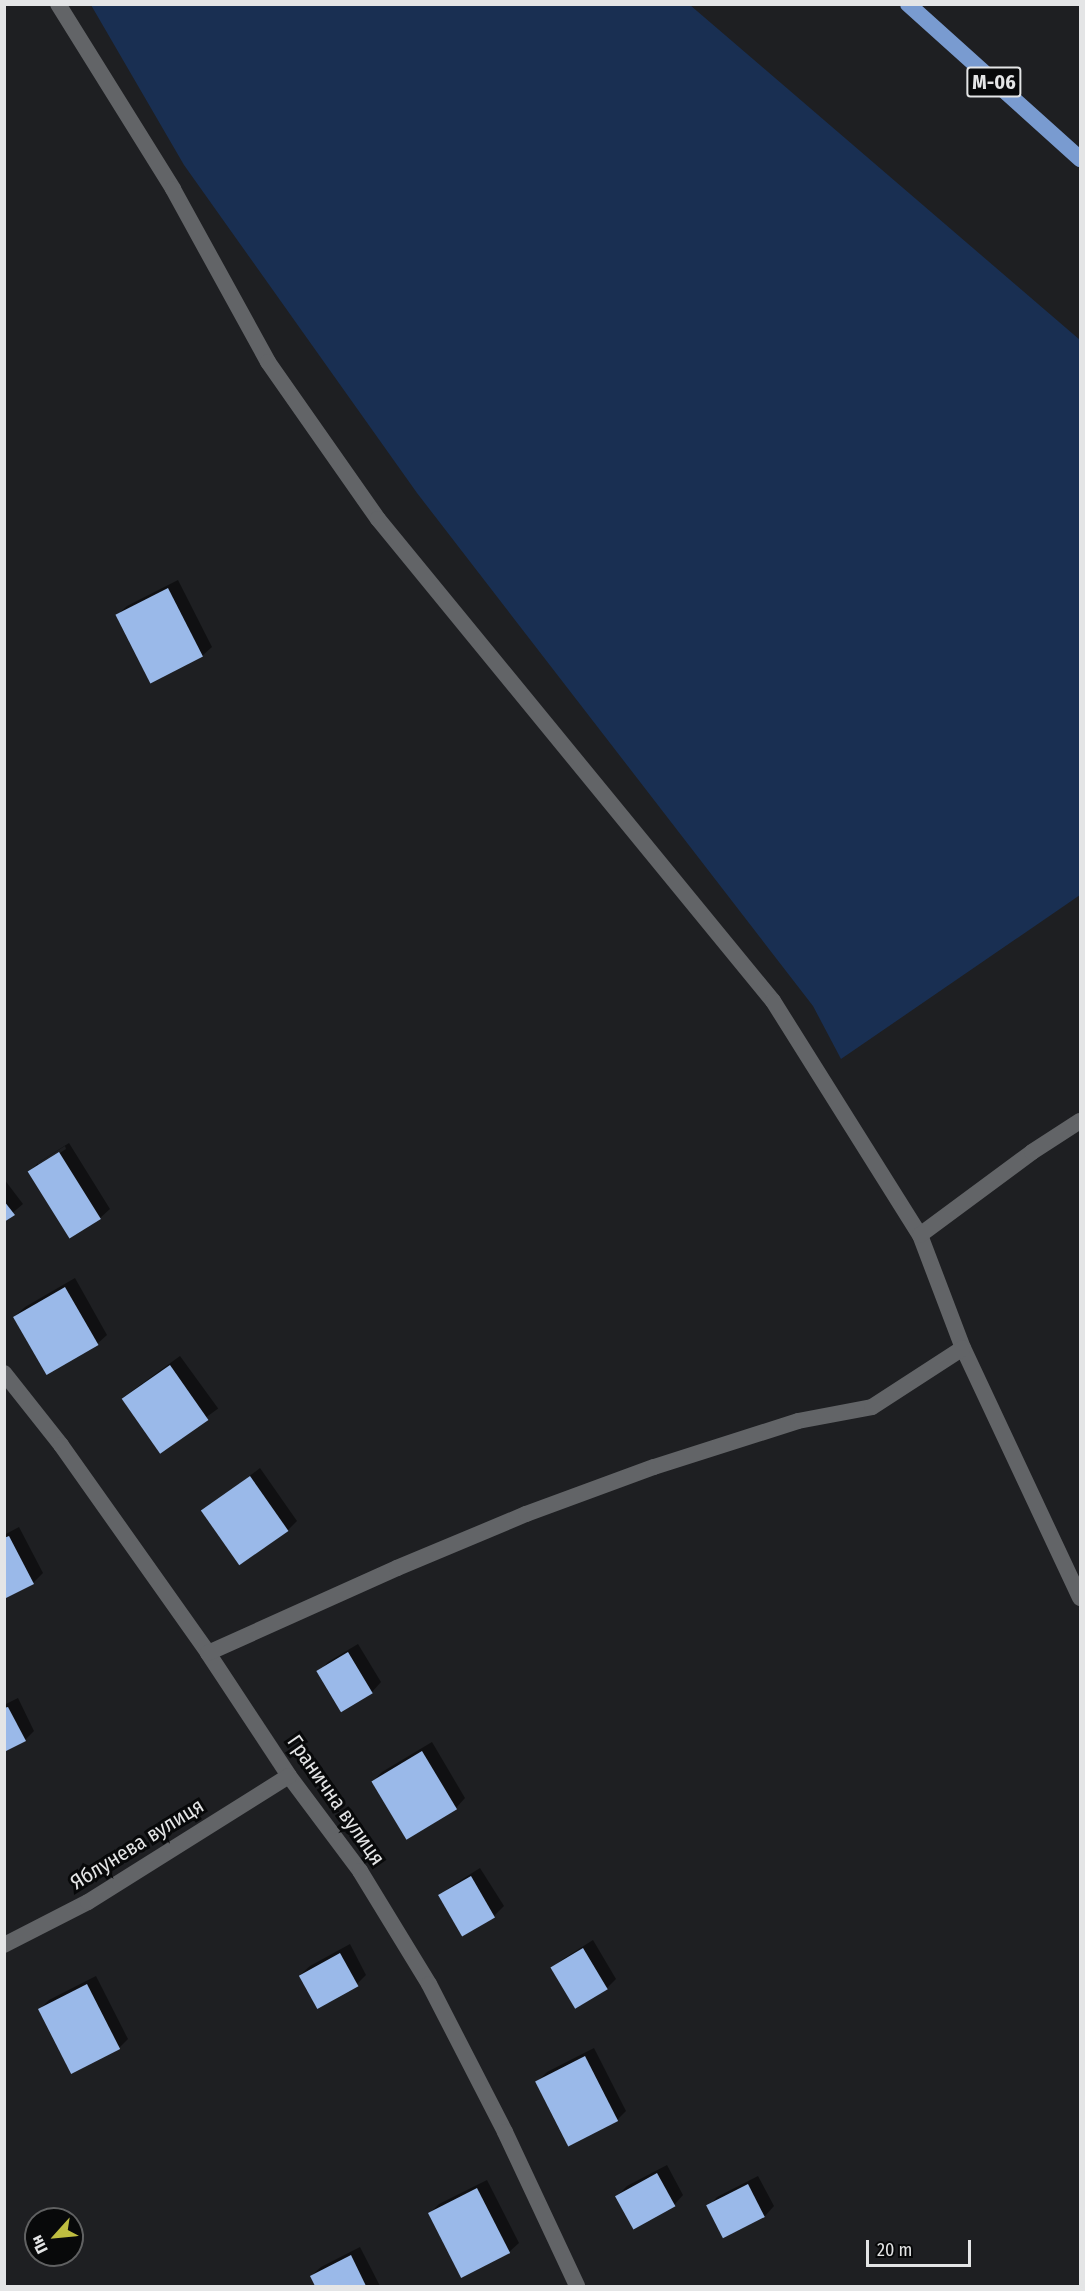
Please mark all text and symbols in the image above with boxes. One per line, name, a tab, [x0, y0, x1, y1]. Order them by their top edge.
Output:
road number: М-06	[966, 65, 1022, 99]
street label: Гранична вулиця	[282, 1730, 390, 1870]
street label: Яблунева вулиця	[66, 1793, 208, 1895]
north arrow	[24, 2207, 84, 2267]
scale bar	[869, 2228, 974, 2266]
text: Пн	[27, 2232, 52, 2257]
text: 20 m	[877, 2239, 912, 2261]

